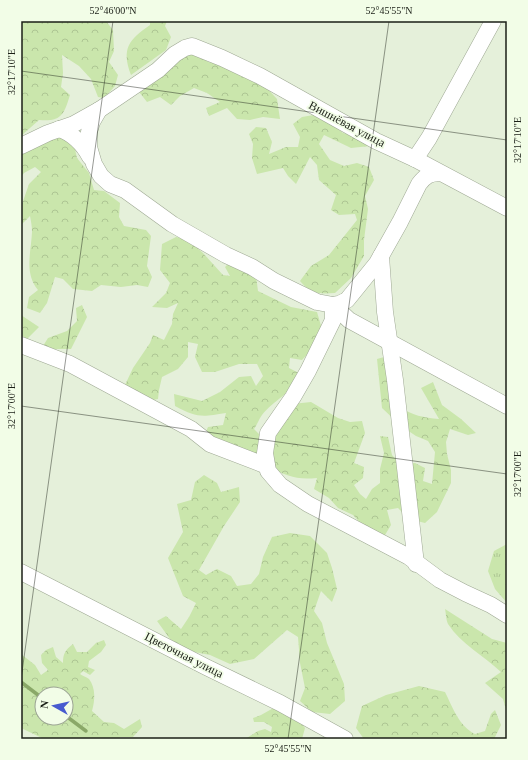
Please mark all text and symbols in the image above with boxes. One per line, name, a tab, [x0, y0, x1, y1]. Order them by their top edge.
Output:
text: 52°46'00"N	[89, 5, 137, 16]
text: 52°45'55"N	[365, 5, 413, 16]
text: 32°17'10"E	[6, 49, 17, 95]
street label: Вишнёвая улица	[306, 98, 388, 150]
text: 32°17'10"E	[512, 117, 523, 163]
text: 32°17'00"E	[6, 383, 17, 429]
text: 32°17'00"E	[512, 451, 523, 497]
street label: Цветочная улица	[142, 629, 226, 681]
north arrow	[34, 686, 74, 726]
text: N	[38, 700, 51, 709]
text: 52°45'55"N	[264, 743, 312, 754]

